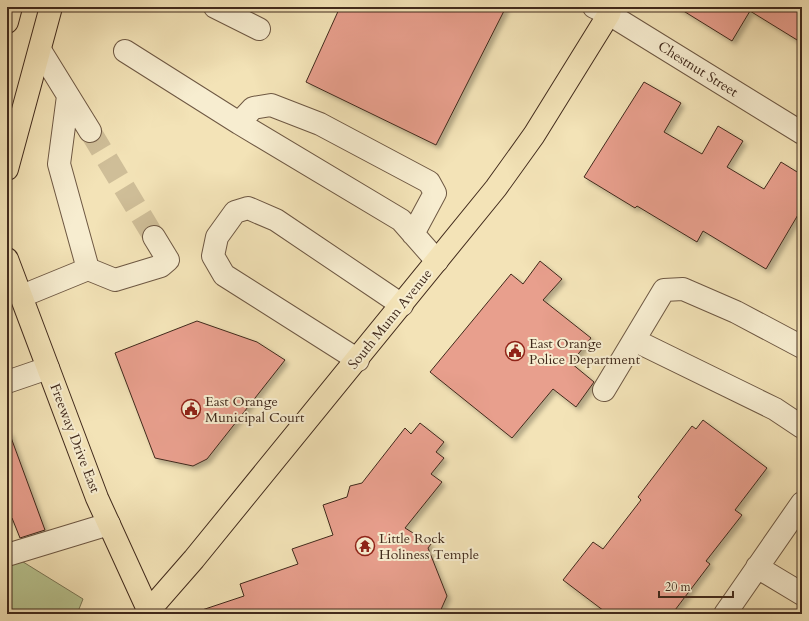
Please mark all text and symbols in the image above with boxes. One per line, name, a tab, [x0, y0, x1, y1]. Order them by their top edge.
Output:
street label: Chestnut Street	[654, 37, 742, 102]
street label: South Munn Avenue	[344, 265, 436, 373]
place label: East Orange Police Department	[529, 334, 641, 369]
public building icon: East Orange Police Department	[504, 340, 526, 362]
street label: Freeway Drive East	[45, 381, 105, 496]
place label: East Orange Municipal Court	[205, 392, 305, 427]
public building icon: East Orange Municipal Court	[180, 398, 202, 420]
place label: Little Rock Holiness Temple	[379, 529, 479, 564]
temple icon: Little Rock Holiness Temple	[354, 535, 376, 557]
scale bar	[659, 573, 733, 599]
text: 20 m	[665, 579, 692, 595]

